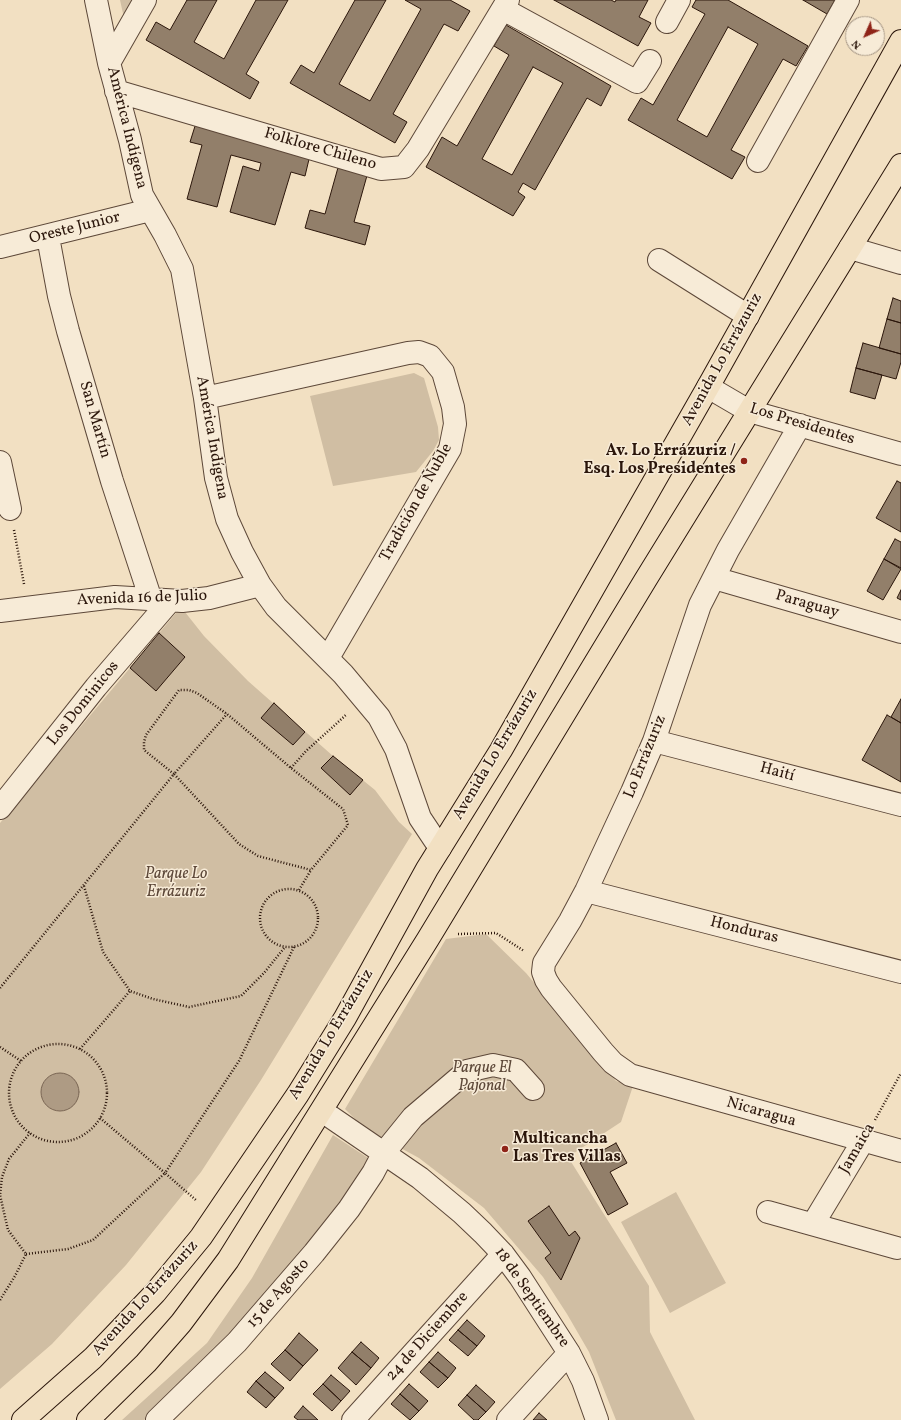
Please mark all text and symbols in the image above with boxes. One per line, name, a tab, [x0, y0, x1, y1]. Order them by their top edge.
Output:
north arrow	[845, 16, 885, 56]
text: N	[849, 36, 865, 52]
street label: América Indígena	[102, 65, 150, 191]
street label: Folklore Chileno	[262, 125, 378, 175]
street label: Oreste Junior	[28, 208, 122, 250]
street label: Avenida Lo Errázuriz	[678, 290, 768, 430]
street label: América Indígena	[191, 375, 231, 501]
street label: San Martín	[74, 379, 114, 461]
street label: Los Presidentes	[747, 400, 857, 450]
street label: Tradición de Ñuble	[377, 441, 457, 565]
place label: Av. Lo Errázuriz / Esq. Los Presidentes	[583, 442, 736, 480]
marker: Av. Lo Errázuriz / Esq. Los Presidentes	[739, 456, 749, 466]
street label: Avenida 16 de Julio	[76, 587, 208, 611]
street label: Paraguay	[773, 587, 841, 623]
street label: Los Dominicos	[44, 658, 124, 750]
street label: Avenida Lo Errázuriz	[449, 686, 543, 824]
street label: Lo Errázuriz	[621, 712, 671, 802]
street label: Haití	[757, 759, 797, 787]
park label: Parque Lo Errázuriz	[145, 865, 207, 903]
street label: Honduras	[708, 913, 780, 949]
street label: Avenida Lo Errázuriz	[285, 966, 379, 1104]
park label: Parque El Pajonal	[452, 1059, 512, 1097]
street label: Nicaragua	[724, 1094, 798, 1132]
street label: Jamaica	[836, 1120, 880, 1178]
place label: Multicancha Las Tres Villas	[513, 1130, 621, 1168]
marker: Multicancha Las Tres Villas	[500, 1144, 510, 1154]
street label: Avenida Lo Errázuriz	[89, 1237, 203, 1361]
street label: 18 de Septiembre	[489, 1244, 573, 1352]
street label: 15 de Agosto	[244, 1255, 314, 1333]
street label: 24 de Diciembre	[383, 1288, 473, 1386]

